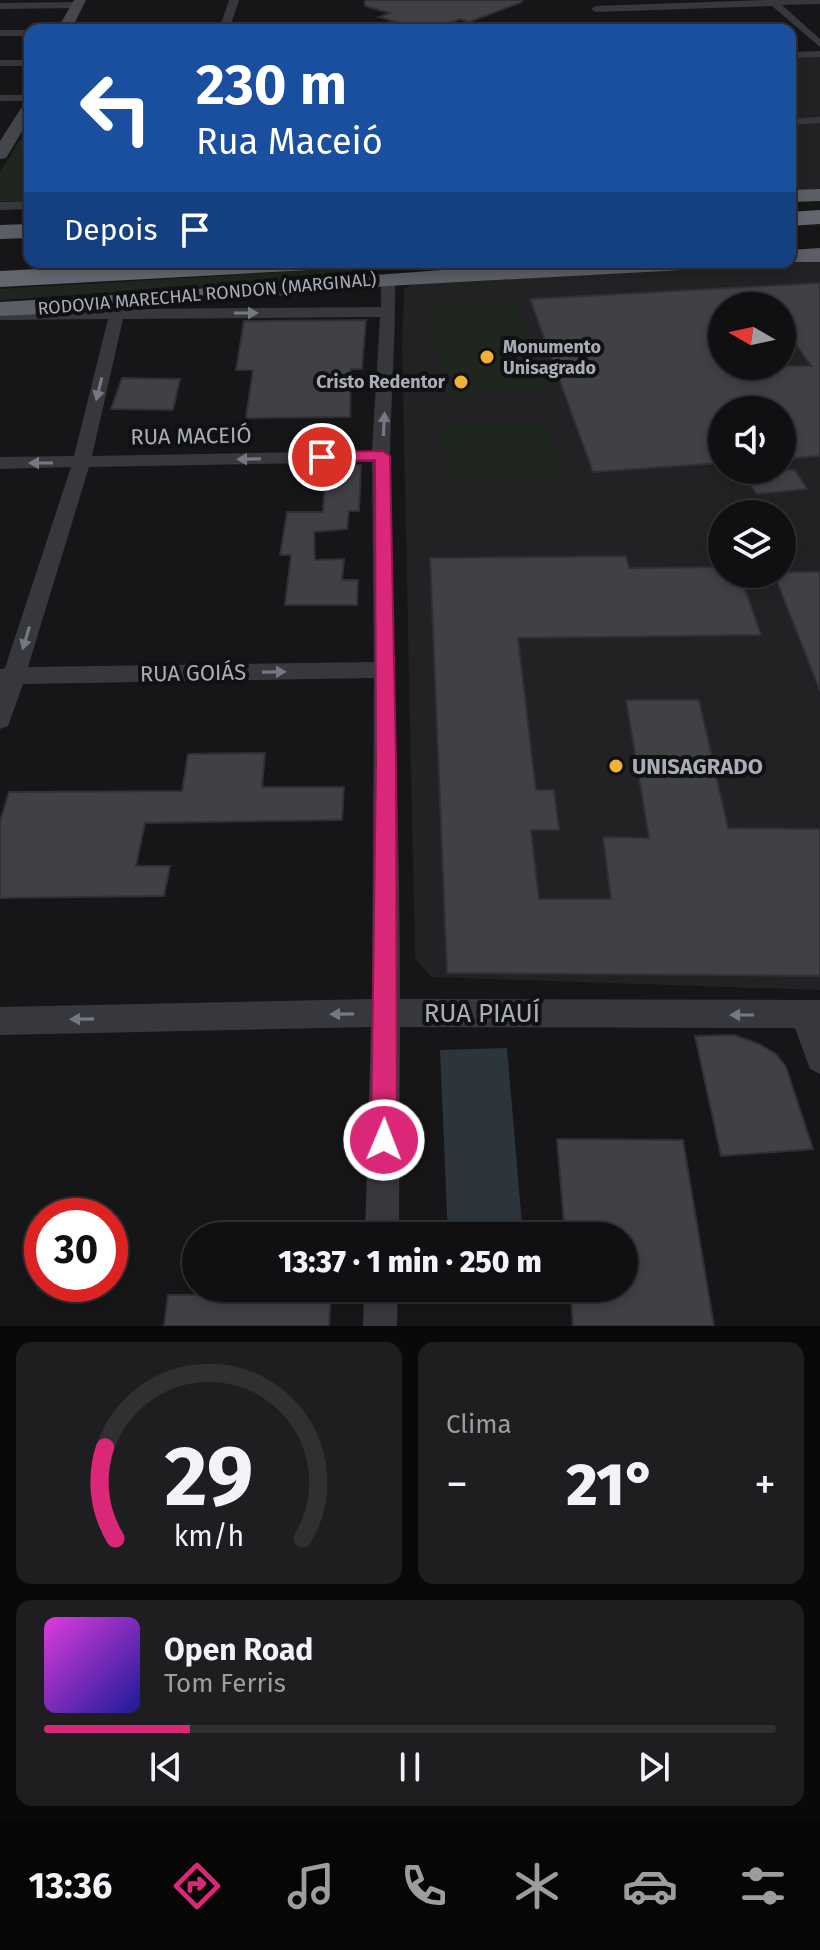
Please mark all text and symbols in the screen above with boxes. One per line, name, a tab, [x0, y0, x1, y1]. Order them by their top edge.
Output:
text: 230 m	[196, 52, 347, 119]
icon: left	[64, 56, 168, 160]
text: Rua Maceió	[196, 120, 383, 164]
icon: arrive	[173, 208, 217, 252]
text: Depois	[64, 212, 157, 248]
street label: RODOVIA MARECHAL RONDON (MARGINAL)	[37, 268, 378, 320]
north arrow	[708, 292, 796, 380]
map controls	[708, 292, 796, 588]
one-way arrow	[234, 306, 259, 319]
place label: Monumento Unisagrado	[503, 336, 601, 379]
marker: Monumento Unisagrado	[478, 348, 496, 366]
place label: Cristo Redentor	[316, 371, 446, 393]
marker: Cristo Redentor	[452, 373, 470, 391]
one-way arrow	[92, 376, 105, 401]
button: sound	[708, 396, 796, 484]
one-way arrow	[378, 411, 391, 436]
street label: RUA MACEIÓ	[130, 421, 252, 451]
pin	[288, 423, 356, 491]
icon: arrive	[300, 435, 344, 479]
one-way arrow	[236, 452, 261, 465]
one-way arrow	[28, 457, 53, 469]
button: layers	[708, 500, 796, 588]
one-way arrow	[19, 627, 32, 651]
street label: RUA GOIÁS	[140, 659, 246, 687]
one-way arrow	[262, 666, 287, 678]
place label: UNISAGRADO	[632, 753, 763, 780]
marker: UNISAGRADO	[607, 757, 625, 775]
street label: RUA PIAUÍ	[424, 998, 540, 1029]
one-way arrow	[329, 1007, 354, 1020]
one-way arrow	[729, 1009, 754, 1021]
one-way arrow	[69, 1013, 94, 1026]
position arrow	[342, 1098, 426, 1182]
speed limit sign: 30	[24, 1198, 128, 1302]
text: 13:37 · 1 min · 250 m	[278, 1244, 542, 1280]
text: Clima	[446, 1409, 512, 1440]
text: 29	[165, 1427, 253, 1527]
text: 21°	[566, 1449, 656, 1521]
text: −	[446, 1458, 468, 1511]
text: +	[754, 1458, 776, 1511]
text: km/h	[174, 1519, 244, 1554]
text: Open Road	[164, 1632, 313, 1668]
text: Tom Ferris	[164, 1668, 286, 1699]
icon: previous	[144, 1745, 188, 1789]
icon: pause	[388, 1745, 432, 1789]
icon: next	[632, 1745, 676, 1789]
icon: directions	[169, 1858, 225, 1914]
icon: music	[283, 1858, 339, 1914]
icon: phone	[396, 1858, 452, 1914]
icon: climate	[509, 1858, 565, 1914]
icon: car	[622, 1858, 678, 1914]
icon: filters	[735, 1858, 791, 1914]
text: 13:36	[29, 1864, 112, 1908]

